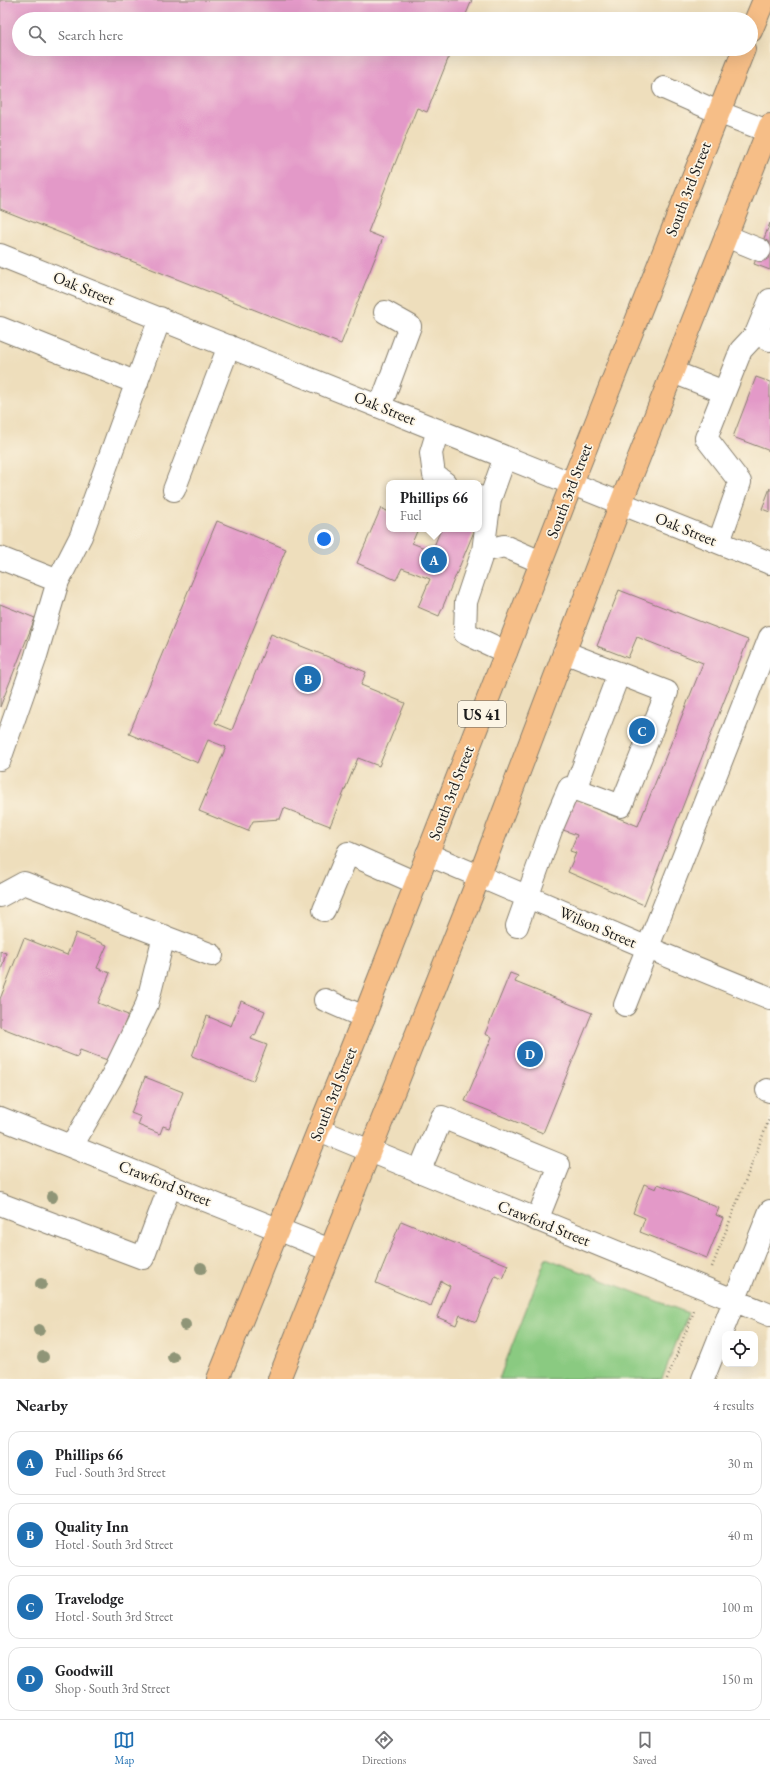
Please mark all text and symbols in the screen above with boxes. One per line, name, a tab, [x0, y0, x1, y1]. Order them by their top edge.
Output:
search box	[12, 12, 758, 56]
icon: search	[26, 23, 48, 45]
text: Search here	[58, 25, 123, 44]
street label: South 3rd Street	[660, 139, 716, 239]
street label: Oak Street	[50, 266, 118, 310]
street label: Oak Street	[351, 386, 419, 430]
street label: South 3rd Street	[541, 441, 597, 541]
popup	[386, 480, 482, 532]
text: Phillips 66	[400, 488, 468, 507]
text: Fuel	[400, 507, 422, 524]
street label: Oak Street	[652, 507, 720, 551]
your location	[314, 529, 334, 549]
pin: A	[421, 545, 447, 575]
pin: B	[295, 664, 321, 694]
road number: US 41	[458, 701, 506, 727]
pin: C	[629, 716, 655, 746]
street label: South 3rd Street	[423, 743, 479, 843]
street label: Wilson Street	[556, 901, 640, 953]
pin: D	[517, 1039, 543, 1069]
street label: South 3rd Street	[305, 1044, 361, 1144]
street label: Crawford Street	[116, 1155, 214, 1211]
street label: Crawford Street	[495, 1195, 593, 1251]
map controls	[722, 1331, 758, 1367]
button: locate	[722, 1331, 758, 1367]
text: Nearby	[16, 1394, 68, 1416]
text: 4 results	[713, 1397, 754, 1414]
text: Phillips 66	[55, 1445, 123, 1464]
text: A	[25, 1455, 35, 1472]
text: 30 m	[728, 1455, 753, 1472]
text: Fuel · South 3rd Street	[55, 1464, 166, 1481]
text: Quality Inn	[55, 1517, 129, 1536]
text: B	[26, 1527, 34, 1544]
text: 40 m	[728, 1527, 753, 1544]
text: Hotel · South 3rd Street	[55, 1536, 173, 1553]
text: Travelodge	[55, 1589, 124, 1608]
text: C	[25, 1599, 35, 1616]
text: 100 m	[722, 1599, 753, 1616]
text: Hotel · South 3rd Street	[55, 1608, 173, 1625]
text: Goodwill	[55, 1661, 113, 1680]
text: D	[25, 1671, 35, 1688]
text: 150 m	[722, 1671, 753, 1688]
text: Shop · South 3rd Street	[55, 1680, 170, 1697]
tab: Map	[113, 1729, 135, 1767]
tab: Directions	[362, 1729, 406, 1767]
tab: Saved	[633, 1729, 657, 1767]

